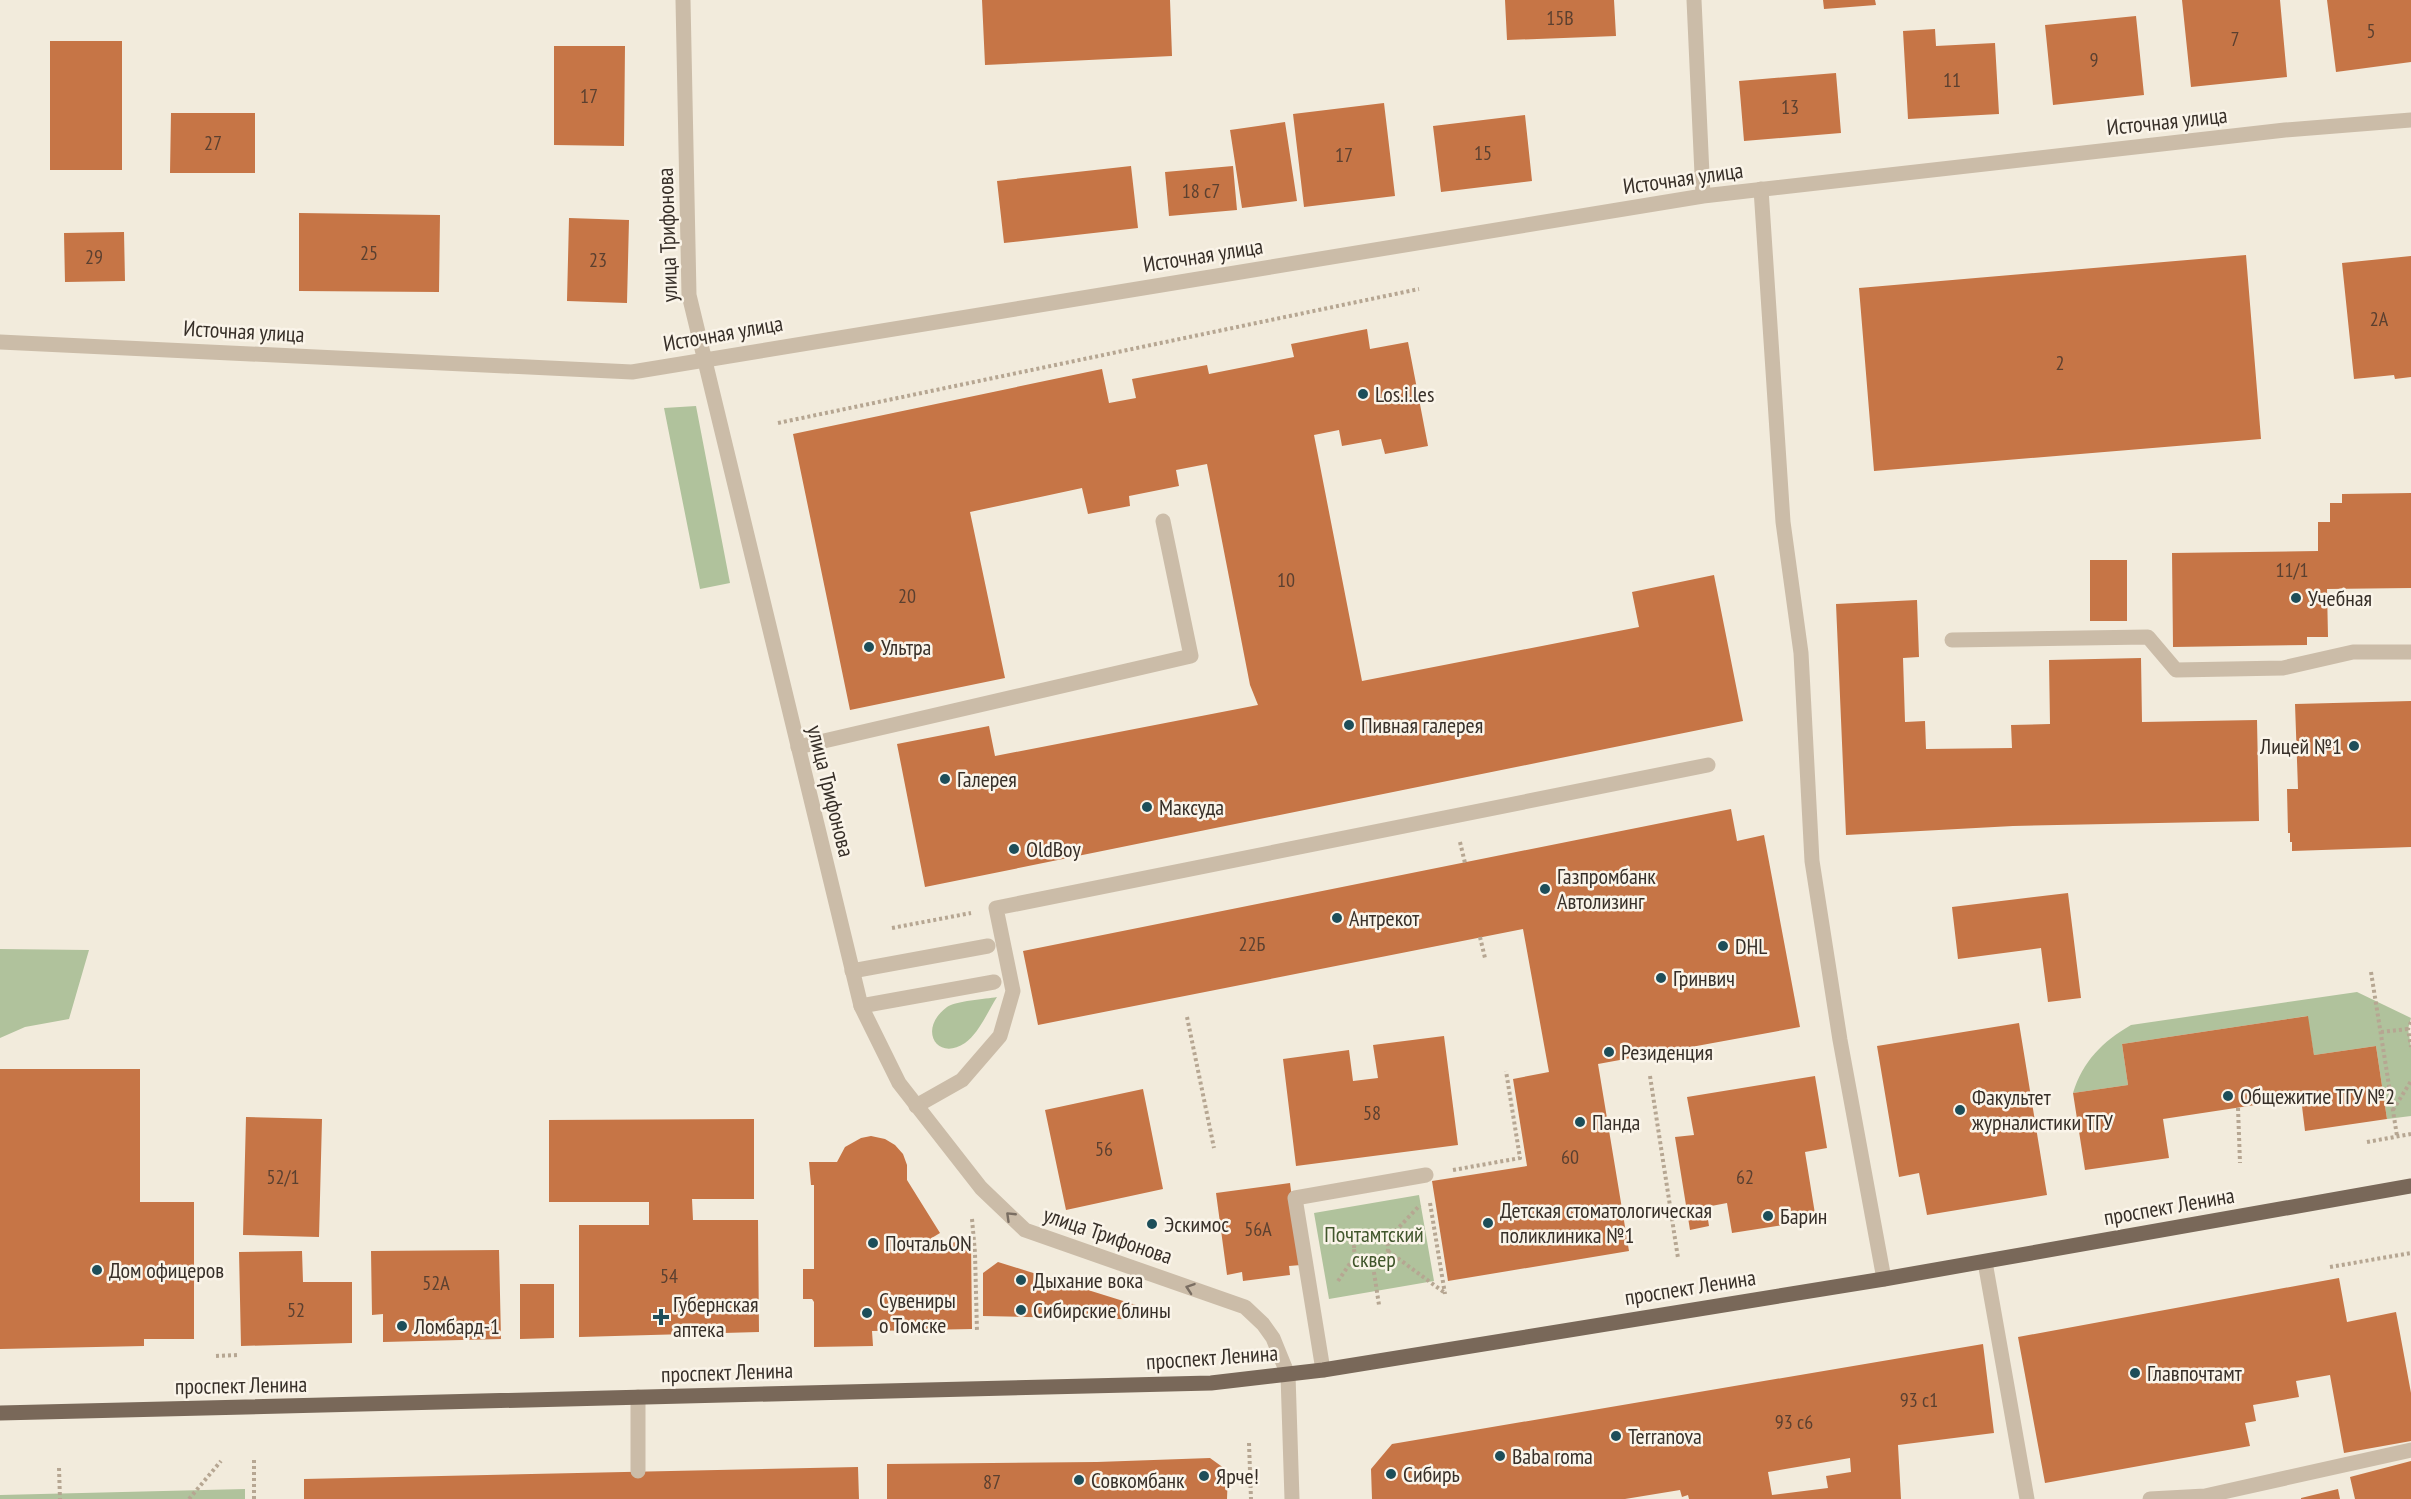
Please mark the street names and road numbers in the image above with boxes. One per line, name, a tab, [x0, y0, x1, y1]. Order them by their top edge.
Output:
street label: Источная улица	[2105, 101, 2229, 141]
street label: Источная улица	[1621, 156, 1745, 200]
street label: улица Трифонова	[651, 167, 683, 303]
street label: Источная улица	[1141, 232, 1265, 278]
street label: Источная улица	[661, 309, 785, 357]
street label: Источная улица	[183, 314, 305, 348]
street label: улица Трифонова	[801, 722, 861, 860]
street label: проспект Ленина	[2101, 1181, 2237, 1231]
street label: улица Трифонова	[1040, 1200, 1176, 1270]
street label: проспект Ленина	[1622, 1263, 1758, 1311]
street label: проспект Ленина	[1145, 1338, 1279, 1376]
street label: проспект Ленина	[660, 1356, 794, 1388]
street label: проспект Ленина	[175, 1370, 307, 1400]

